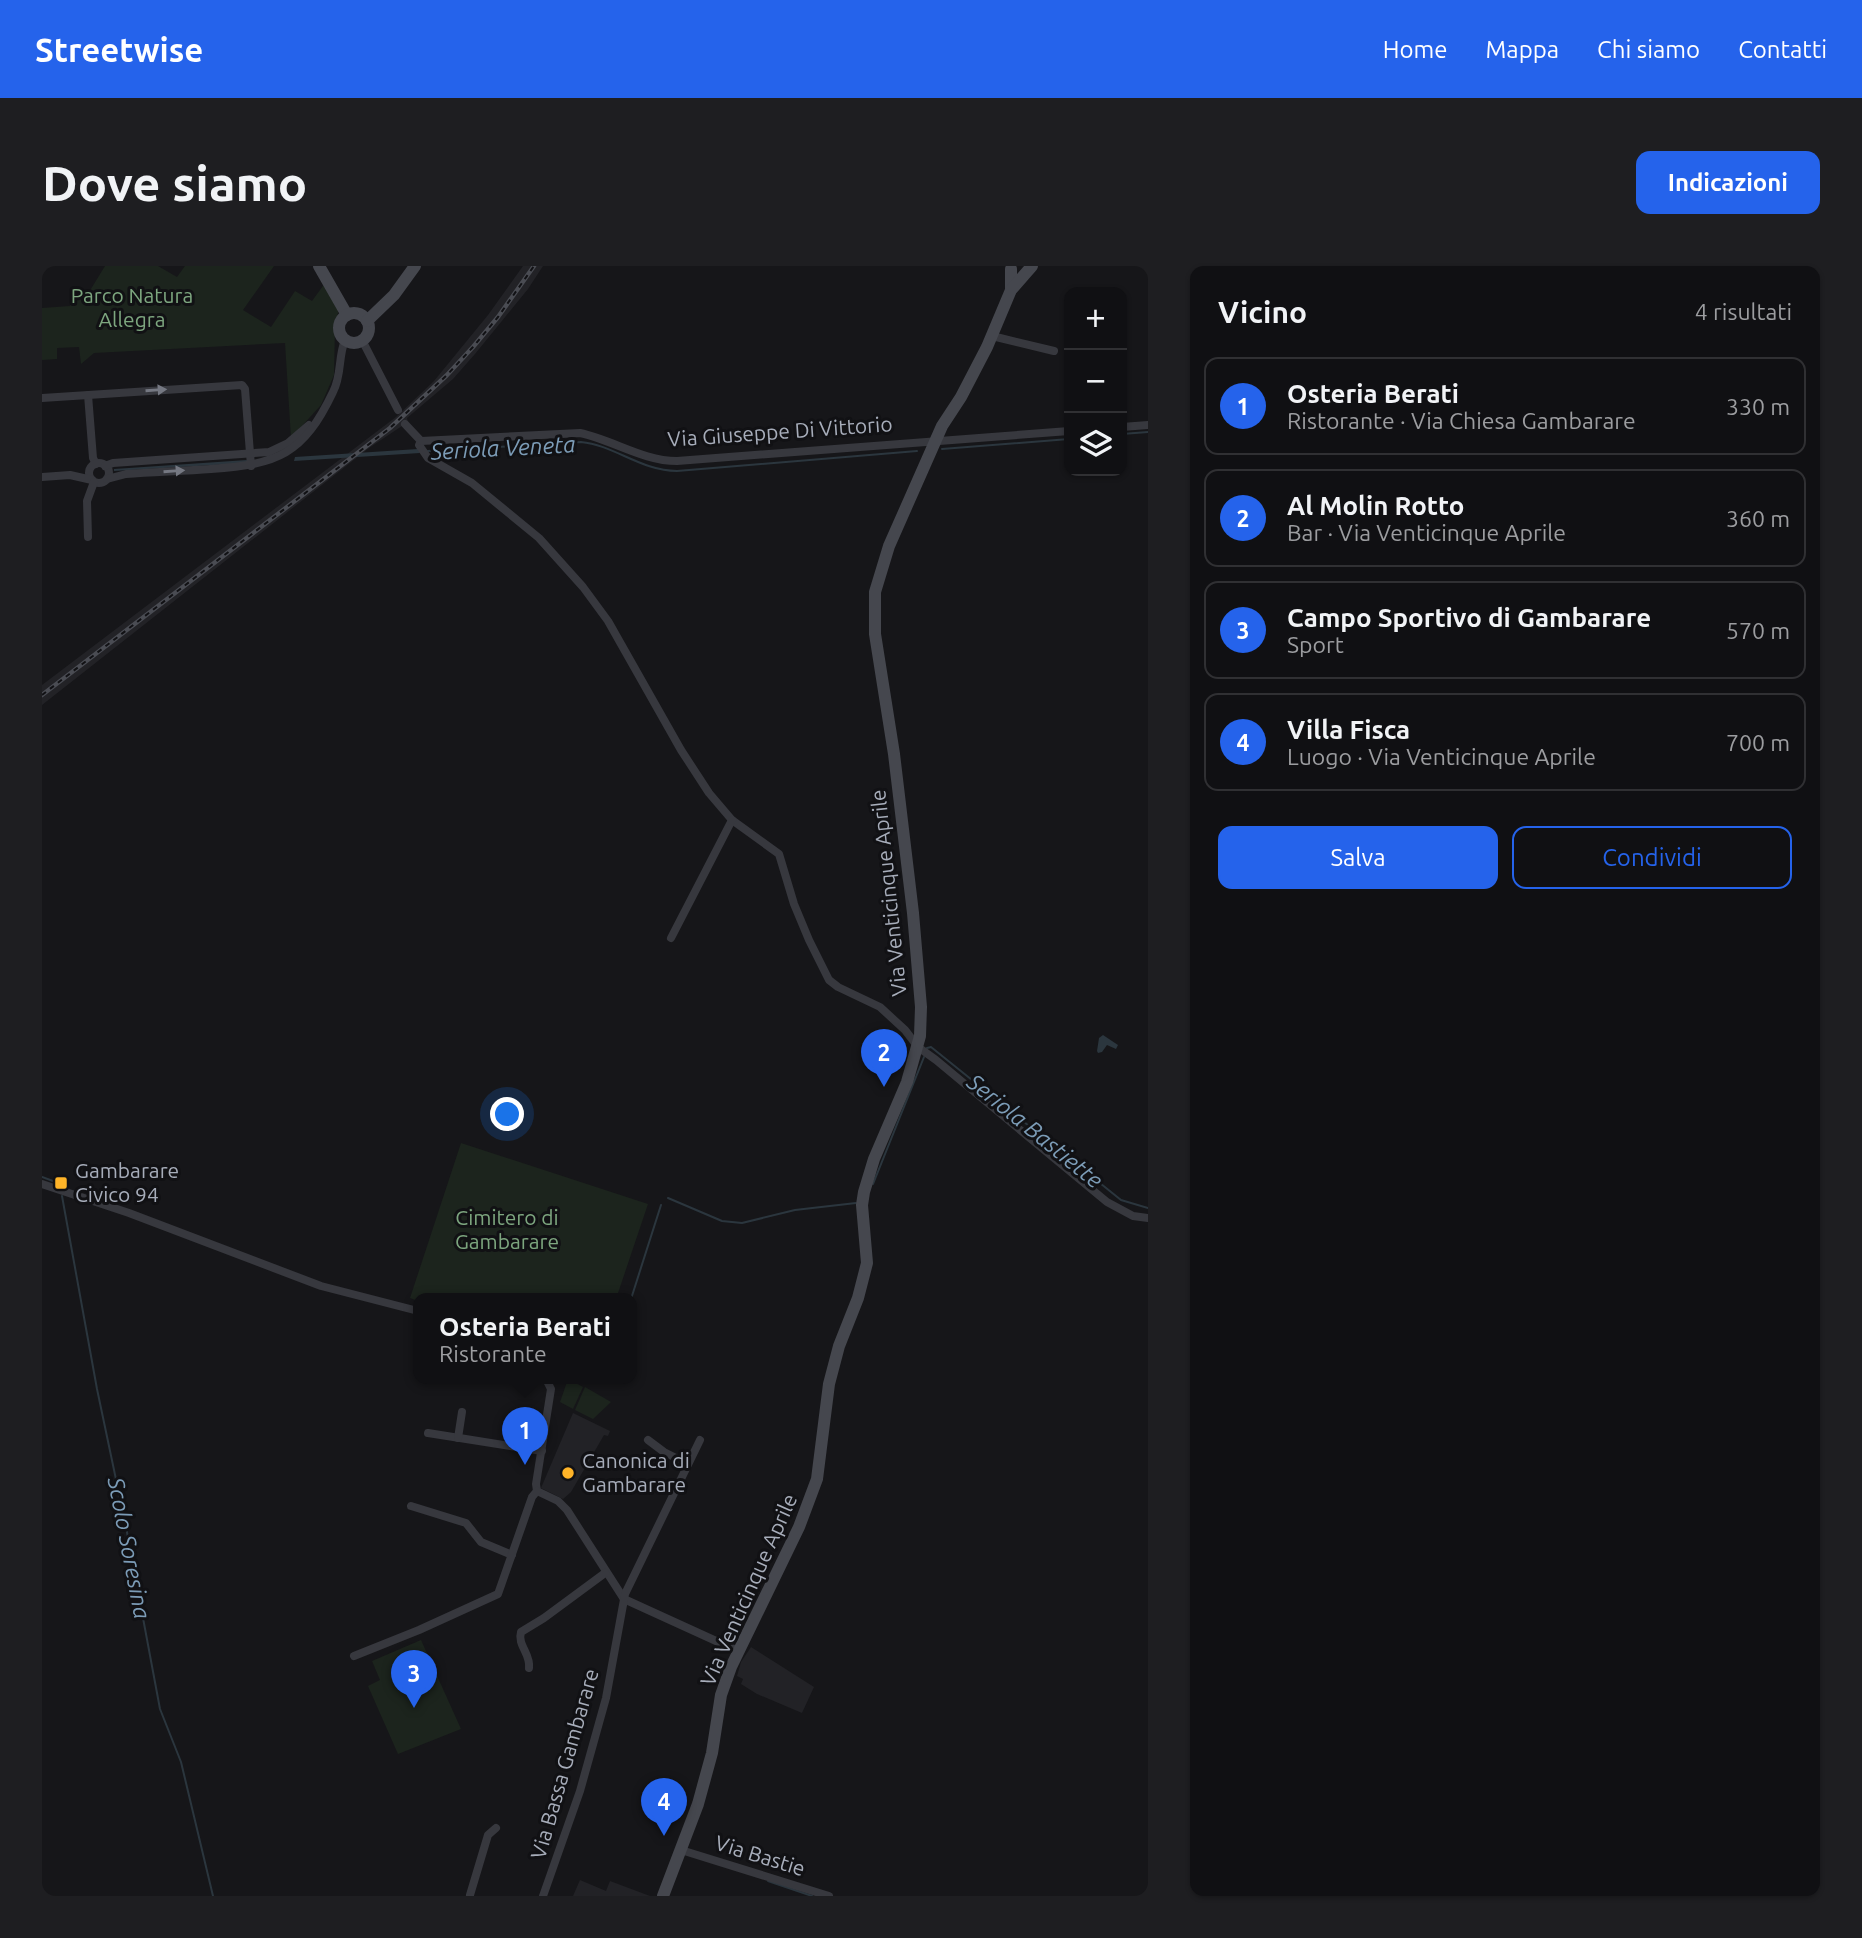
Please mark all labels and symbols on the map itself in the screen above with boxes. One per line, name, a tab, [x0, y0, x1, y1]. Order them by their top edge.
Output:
park label: Parco Natura Allegra	[71, 283, 193, 331]
one-way arrow	[146, 384, 168, 395]
street label: Via Giuseppe Di Vittorio	[667, 411, 893, 451]
water label: Seriola Veneta	[429, 431, 576, 464]
one-way arrow	[163, 465, 185, 476]
street label: Via Venticinque Aprile	[865, 788, 911, 998]
pin: 2	[861, 1029, 907, 1087]
water label: Seriola Bastiette	[962, 1068, 1108, 1193]
your location	[490, 1097, 524, 1131]
place label: Gambarare Civico 94	[75, 1158, 179, 1206]
marker: Gambarare Civico 94	[53, 1175, 69, 1191]
park label: Cimitero di Gambarare	[455, 1205, 559, 1253]
pin: 1	[502, 1407, 548, 1465]
place label: Canonica di Gambarare	[582, 1448, 690, 1496]
marker: Canonica di Gambarare	[560, 1465, 576, 1481]
water label: Scolo Soresina	[103, 1474, 155, 1621]
street label: Via Venticinque Aprile	[695, 1490, 801, 1689]
pin: 3	[391, 1650, 437, 1708]
street label: Via Bassa Gambarare	[525, 1666, 603, 1862]
pin: 4	[641, 1778, 687, 1836]
street label: Via Bastie	[712, 1830, 808, 1880]

